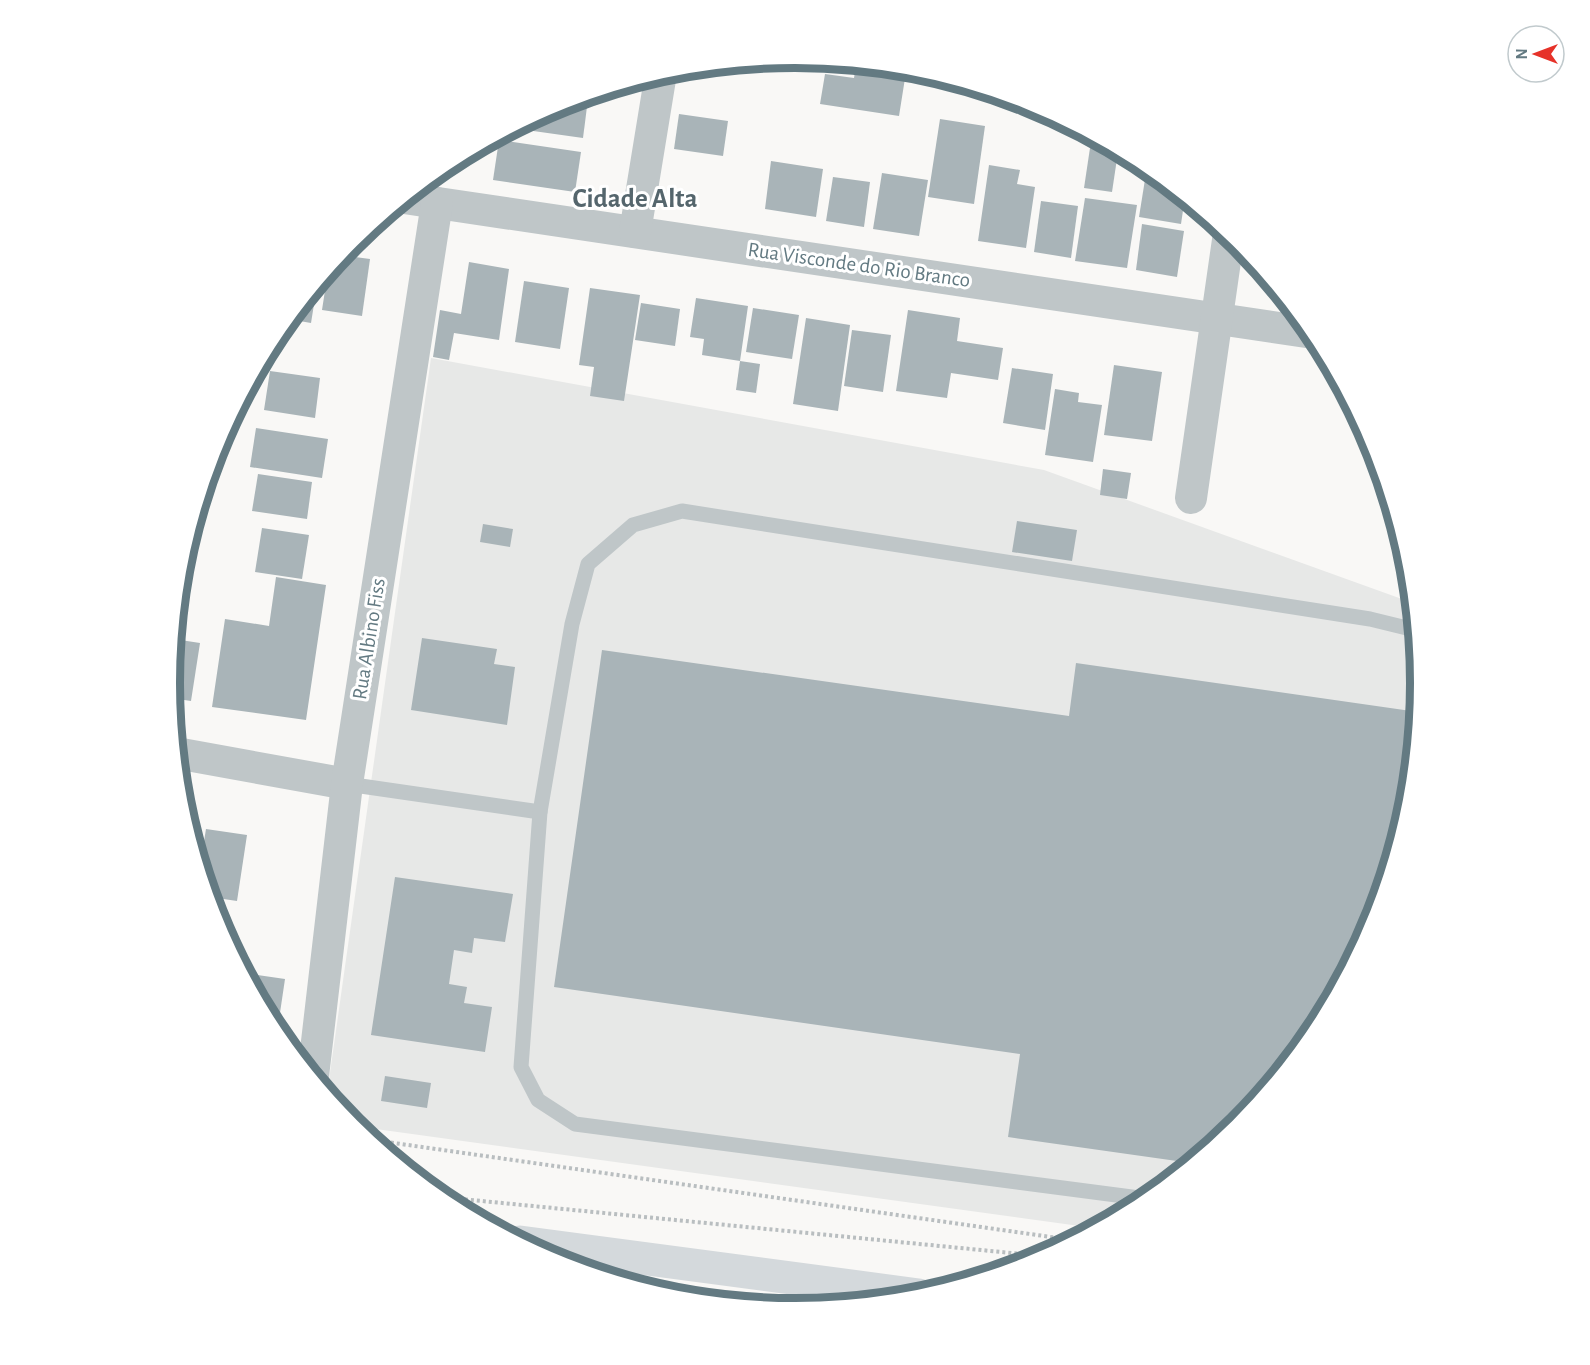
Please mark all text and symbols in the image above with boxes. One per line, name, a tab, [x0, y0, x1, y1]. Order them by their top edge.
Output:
north arrow	[1506, 24, 1566, 84]
text: N	[1514, 48, 1530, 60]
district label: Cidade Alta	[573, 185, 697, 212]
street label: Rua Visconde do Rio Branco	[746, 239, 972, 291]
street label: Rua Albino Fiss	[349, 577, 389, 701]

